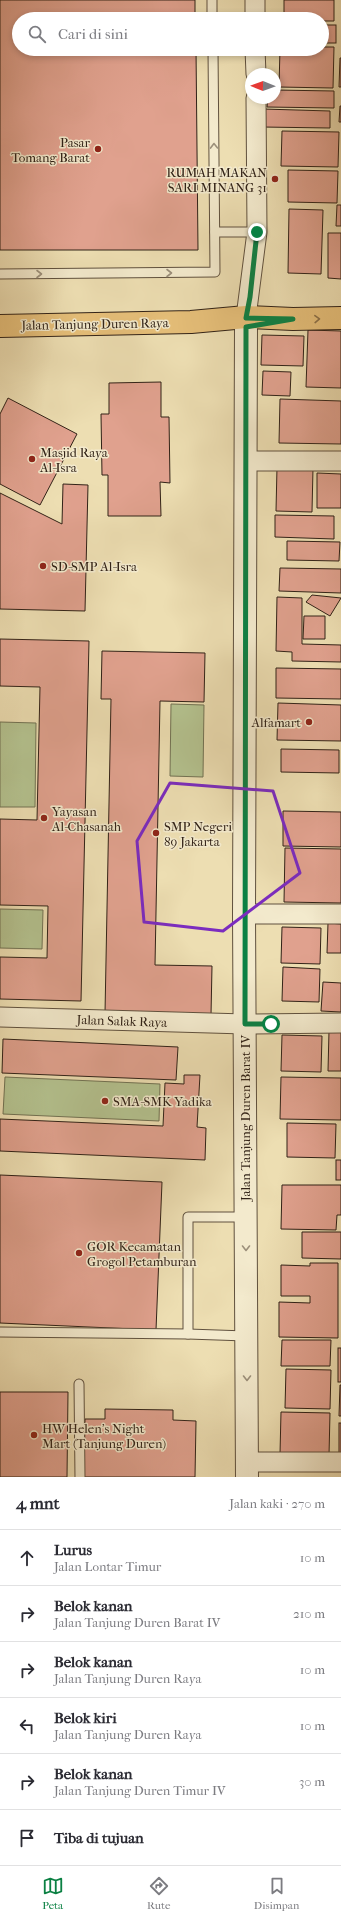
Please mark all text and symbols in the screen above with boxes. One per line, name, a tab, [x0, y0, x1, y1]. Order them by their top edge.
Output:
search box	[12, 12, 329, 56]
icon: search	[26, 23, 48, 45]
text: Cari di sini	[58, 25, 128, 43]
north arrow	[245, 68, 281, 104]
place label: Pasar Tomang Barat	[11, 135, 90, 165]
one-way arrow	[210, 143, 218, 149]
marker: Pasar Tomang Barat	[93, 144, 103, 154]
place label: RUMAH MAKAN SARI MINANG 31	[166, 165, 267, 195]
marker: RUMAH MAKAN SARI MINANG 31	[270, 174, 280, 184]
route end	[248, 223, 266, 241]
one-way arrow	[166, 269, 172, 277]
one-way arrow	[36, 270, 42, 278]
one-way arrow	[314, 314, 320, 323]
street label: Jalan Tanjung Duren Raya	[20, 315, 170, 333]
place label: Masjid Raya Al-Isra	[39, 445, 109, 475]
marker: Masjid Raya Al-Isra	[27, 454, 37, 464]
place label: SD-SMP Al-Isra	[51, 559, 138, 574]
marker: SD-SMP Al-Isra	[38, 561, 48, 571]
place label: Alfamart	[251, 715, 301, 730]
marker: Alfamart	[304, 717, 314, 727]
place label: Yayasan Al-Chasanah	[51, 804, 122, 834]
marker: Yayasan Al-Chasanah	[39, 813, 49, 823]
place label: SMP Negeri 89 Jakarta	[164, 819, 232, 849]
marker: SMP Negeri 89 Jakarta	[151, 828, 161, 838]
street label: Jalan Salak Raya	[75, 1012, 169, 1030]
route start	[262, 1015, 280, 1033]
street label: Jalan Tanjung Duren Barat IV	[238, 1034, 253, 1202]
place label: SMA-SMK Yadika	[113, 1094, 213, 1109]
marker: SMA-SMK Yadika	[100, 1096, 110, 1106]
place label: GOR Kecamatan Grogol Petamburan	[87, 1239, 197, 1269]
one-way arrow	[242, 1245, 250, 1251]
marker: GOR Kecamatan Grogol Petamburan	[74, 1248, 84, 1258]
one-way arrow	[243, 1375, 251, 1381]
place label: HW Helen's Night Mart (Tanjung Duren)	[42, 1421, 166, 1451]
marker: HW Helen's Night Mart (Tanjung Duren)	[29, 1430, 39, 1440]
text: 4 mnt	[16, 1493, 60, 1513]
text: Jalan kaki · 270 m	[229, 1496, 325, 1511]
text: Lurus	[54, 1541, 92, 1559]
icon: ahead	[16, 1547, 38, 1569]
text: 10 m	[300, 1550, 325, 1565]
text: Jalan Lontar Timur	[54, 1559, 161, 1574]
text: Belok kanan	[54, 1597, 133, 1615]
icon: right	[16, 1603, 38, 1625]
text: 210 m	[293, 1606, 325, 1621]
text: Jalan Tanjung Duren Barat IV	[54, 1615, 220, 1630]
text: Belok kanan	[54, 1653, 133, 1671]
icon: right	[16, 1659, 38, 1681]
text: 10 m	[300, 1662, 325, 1677]
text: Jalan Tanjung Duren Raya	[54, 1671, 201, 1686]
text: Belok kiri	[54, 1709, 117, 1727]
icon: left	[16, 1715, 38, 1737]
text: 10 m	[300, 1718, 325, 1733]
text: Jalan Tanjung Duren Raya	[54, 1727, 201, 1742]
text: Belok kanan	[54, 1765, 133, 1783]
icon: right	[16, 1771, 38, 1793]
text: 30 m	[299, 1774, 325, 1789]
text: Jalan Tanjung Duren Timur IV	[54, 1783, 225, 1798]
icon: arrive	[16, 1827, 38, 1849]
text: Tiba di tujuan	[54, 1829, 144, 1847]
tab: Peta	[42, 1875, 64, 1912]
tab: Rute	[147, 1875, 170, 1912]
tab: Disimpan	[254, 1875, 299, 1912]

